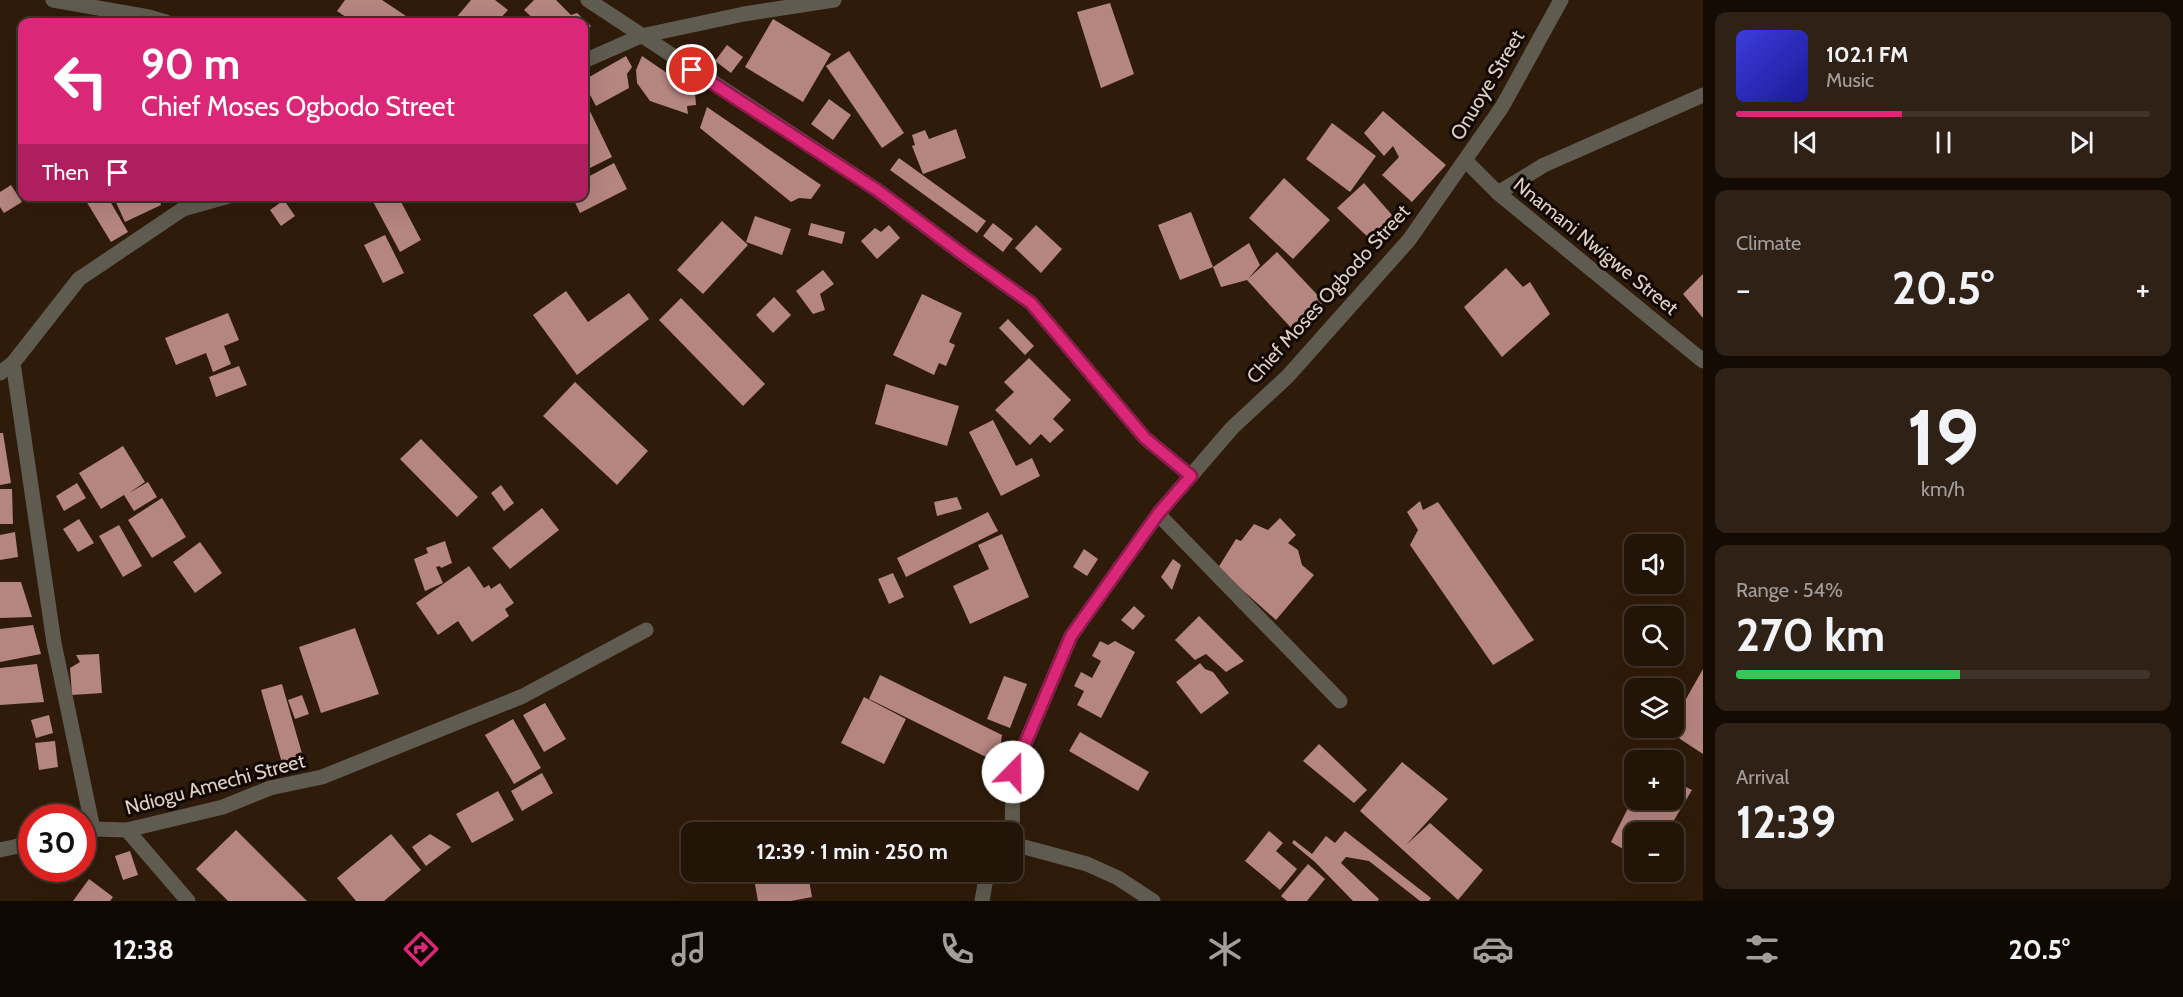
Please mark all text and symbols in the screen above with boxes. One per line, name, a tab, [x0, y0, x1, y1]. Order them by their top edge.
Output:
street label: Onuoye Street	[1445, 26, 1529, 144]
text: 90 m	[141, 38, 240, 90]
text: 102.1 FM	[1826, 41, 1908, 68]
icon: left	[42, 42, 120, 120]
pin	[666, 44, 717, 95]
icon: arrive	[675, 53, 708, 86]
text: Music	[1826, 68, 1874, 92]
text: Chief Moses Ogbodo Street	[141, 90, 455, 123]
icon: previous	[1789, 126, 1822, 159]
icon: pause	[1927, 126, 1960, 159]
icon: next	[2065, 126, 2098, 159]
icon: arrive	[101, 156, 134, 189]
text: Then	[42, 159, 89, 186]
street label: Nnamani Nwigwe Street	[1509, 172, 1683, 320]
street label: Chief Moses Ogbodo Street	[1241, 199, 1415, 388]
text: Climate	[1736, 231, 1801, 255]
text: 20.5°	[1892, 261, 1994, 315]
text: −	[1736, 269, 1751, 309]
text: +	[2135, 269, 2150, 309]
text: 19	[1907, 390, 1979, 485]
text: km/h	[1921, 477, 1965, 501]
map controls	[1624, 534, 1684, 882]
button: sound	[1624, 534, 1684, 594]
text: Range · 54%	[1736, 578, 1843, 602]
button: search	[1624, 606, 1684, 666]
text: 270 km	[1736, 608, 1885, 662]
button: layers	[1624, 678, 1684, 738]
position arrow	[981, 740, 1045, 804]
street label: Ndiogu Amechi Street	[122, 748, 308, 820]
button: +	[1624, 750, 1684, 810]
text: Arrival	[1736, 765, 1789, 789]
text: 12:39	[1736, 795, 1836, 849]
speed limit sign: 30	[18, 804, 96, 882]
button: −	[1624, 822, 1684, 882]
text: 12:39 · 1 min · 250 m	[756, 838, 948, 865]
icon: directions	[400, 928, 442, 970]
icon: music	[668, 928, 710, 970]
icon: phone	[936, 928, 978, 970]
icon: climate	[1204, 928, 1246, 970]
icon: car	[1472, 928, 1514, 970]
icon: filters	[1741, 928, 1783, 970]
text: 12:38	[113, 933, 174, 966]
text: 20.5°	[2009, 933, 2070, 966]

